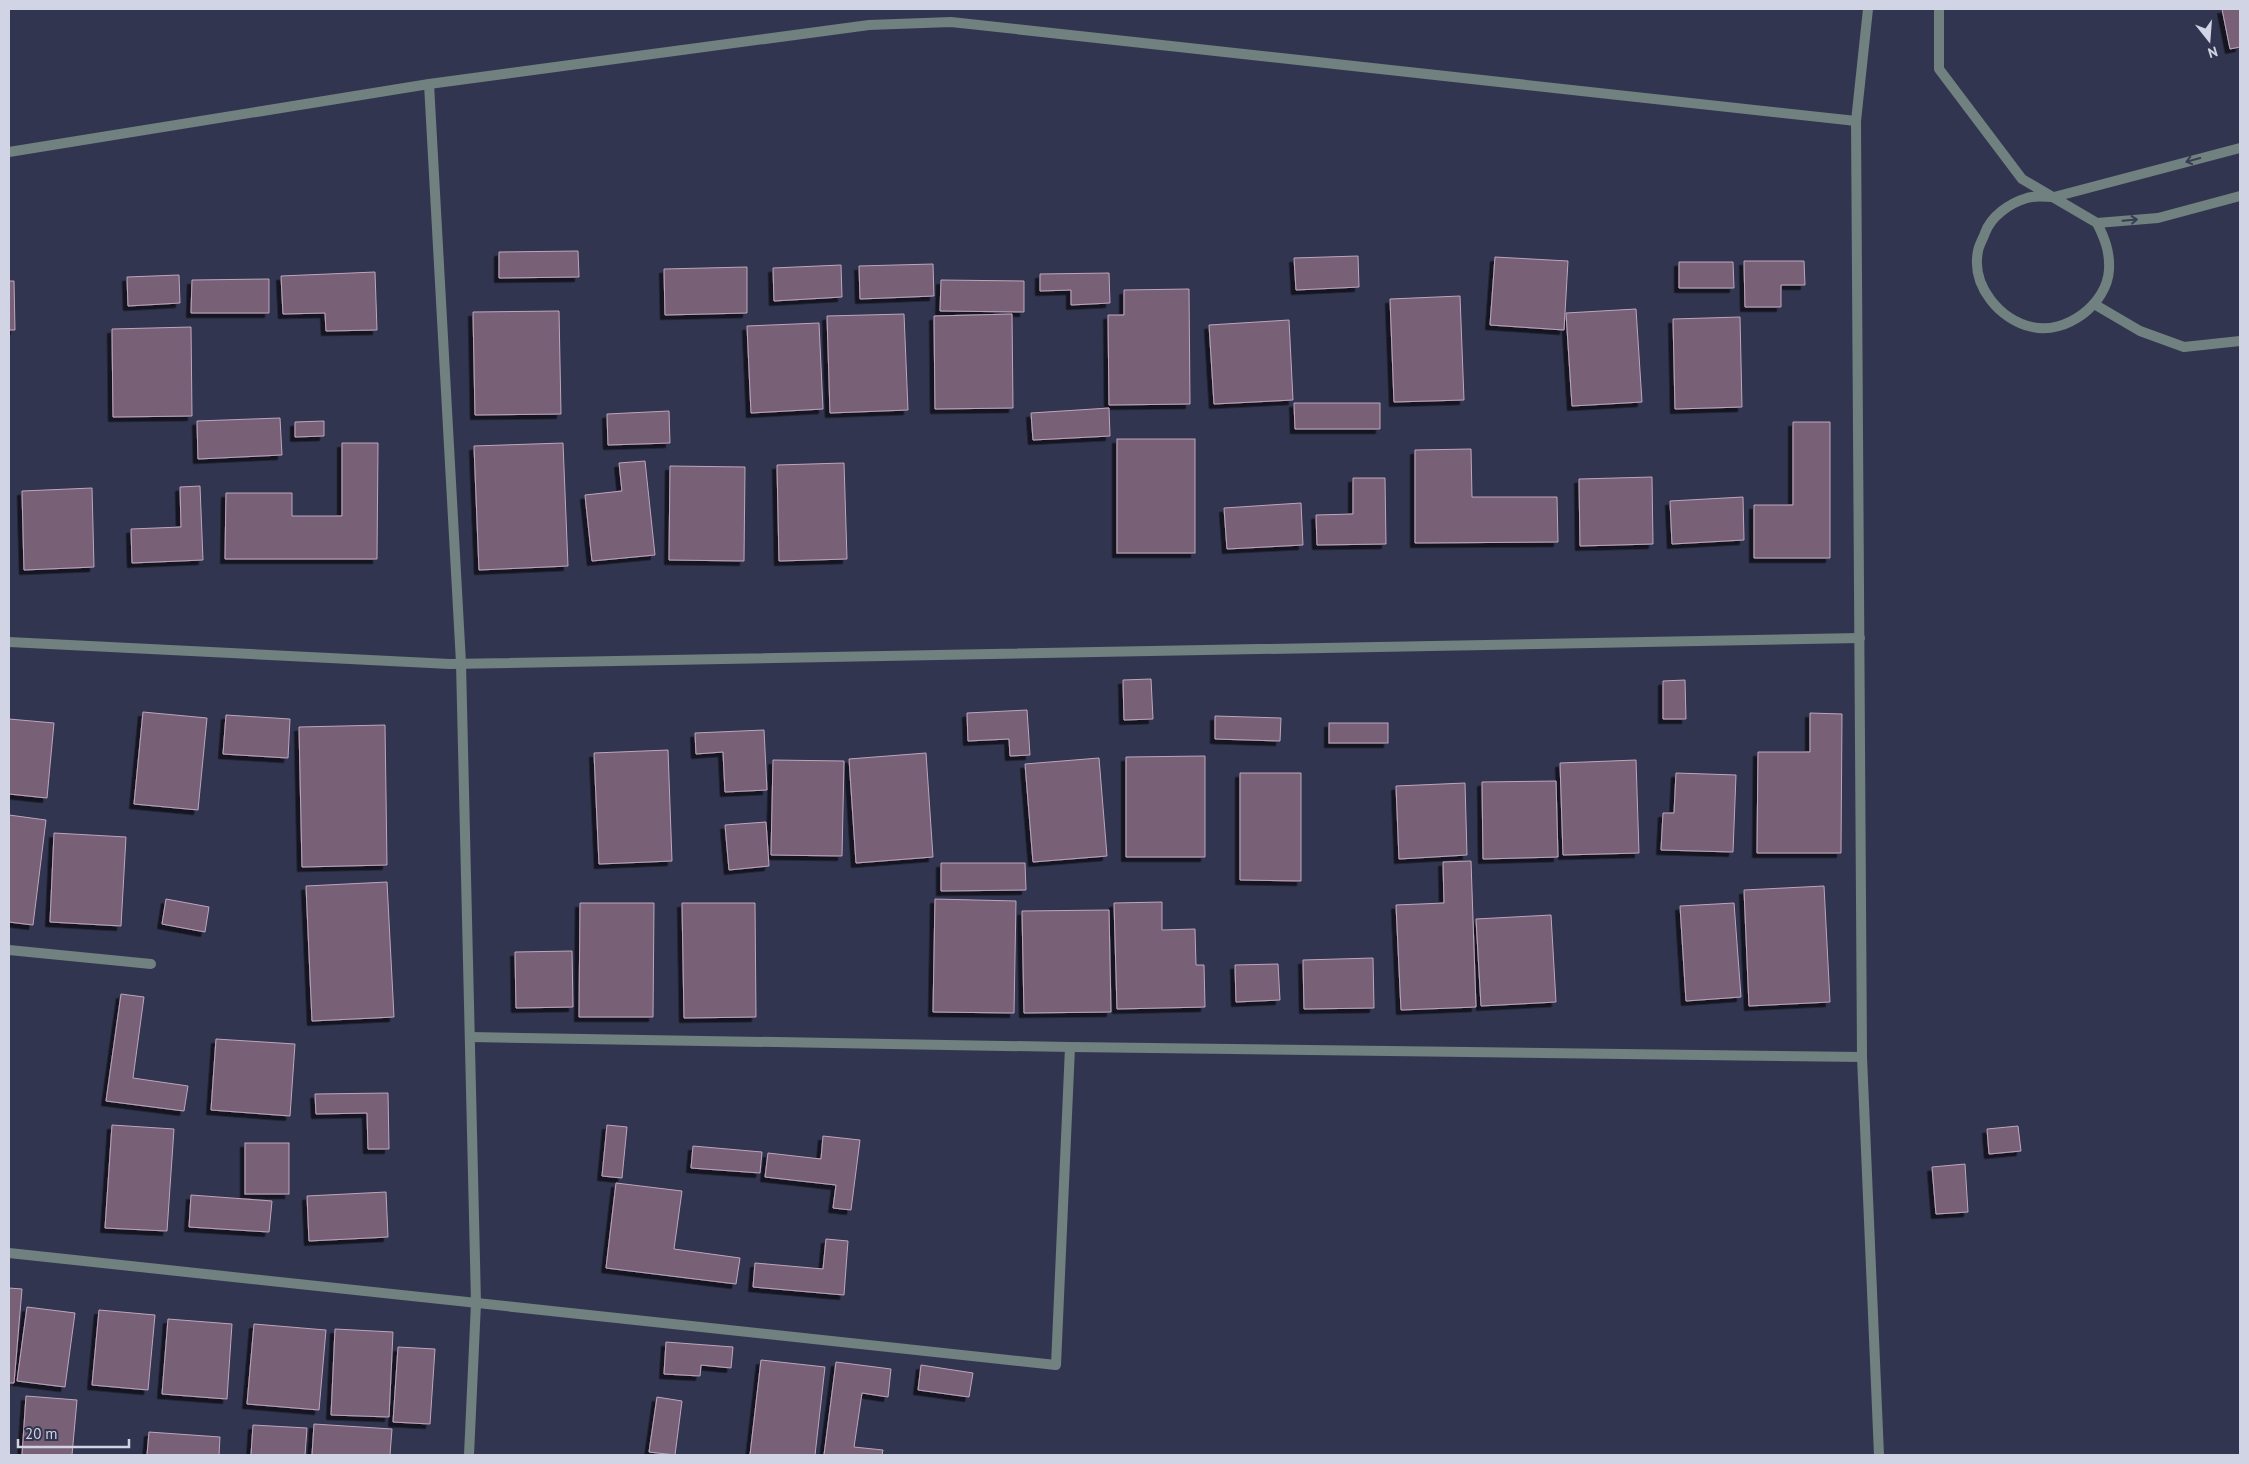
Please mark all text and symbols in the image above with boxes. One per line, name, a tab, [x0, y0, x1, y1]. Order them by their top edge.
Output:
north arrow	[2184, 15, 2234, 65]
text: N	[2206, 42, 2220, 62]
one-way arrow	[2186, 156, 2202, 166]
one-way arrow	[2122, 216, 2138, 225]
scale bar	[18, 1416, 129, 1448]
text: 20 m	[25, 1424, 58, 1443]

